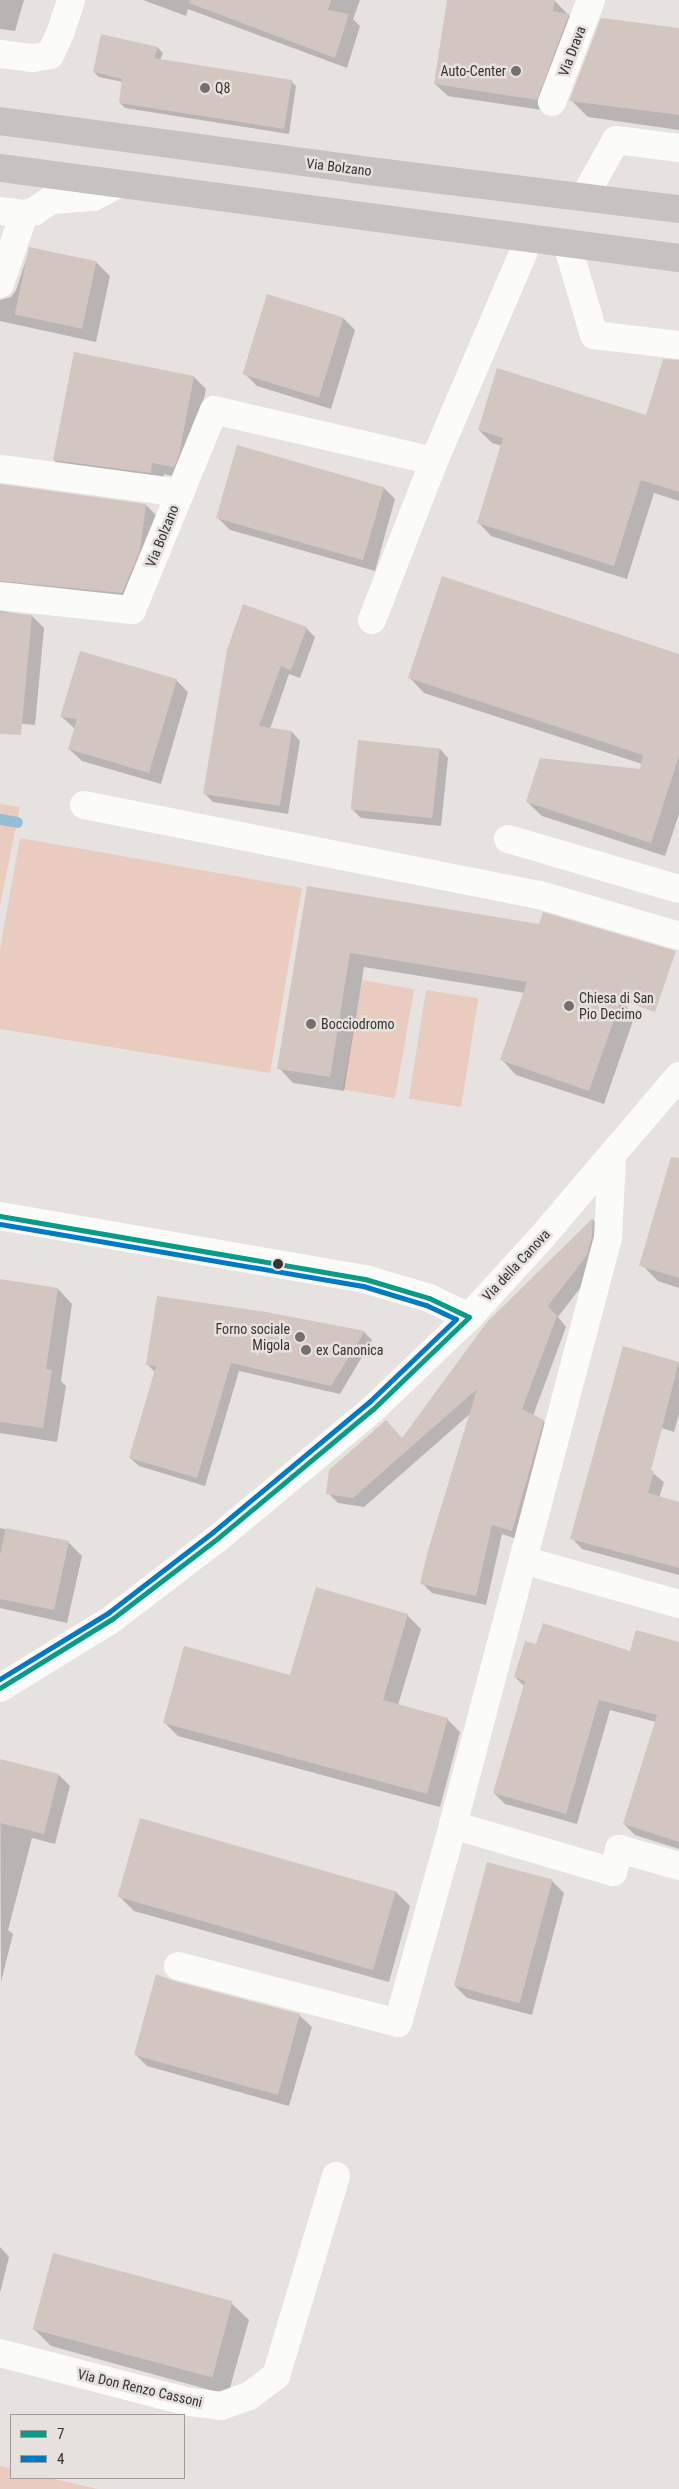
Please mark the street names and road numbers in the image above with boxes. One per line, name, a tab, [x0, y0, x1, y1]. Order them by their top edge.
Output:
street label: Via Drava	[555, 24, 589, 78]
street label: Via Bolzano	[305, 155, 373, 179]
street label: Via Bolzano	[142, 502, 182, 570]
street label: Via della Canova	[479, 1226, 553, 1304]
street label: Via Don Renzo Cassoni	[76, 2365, 204, 2411]

